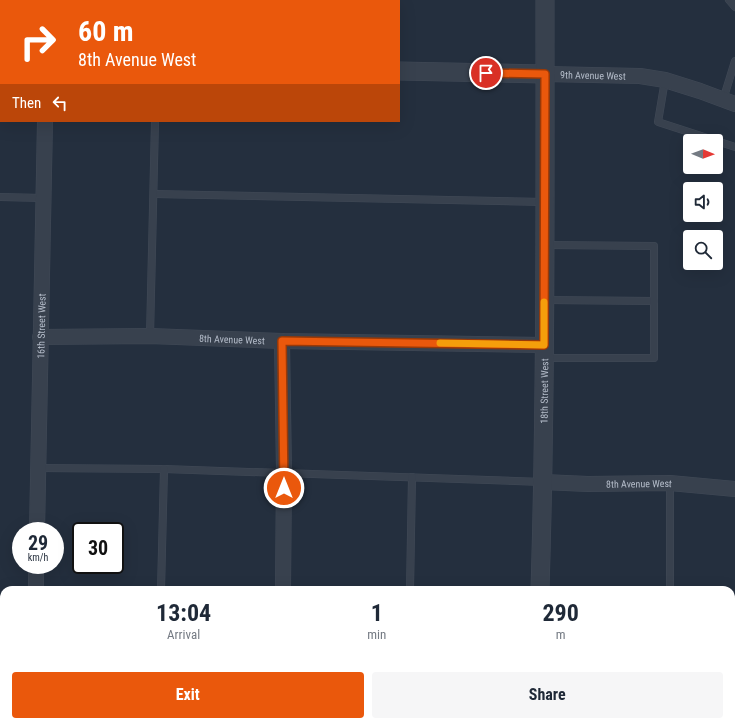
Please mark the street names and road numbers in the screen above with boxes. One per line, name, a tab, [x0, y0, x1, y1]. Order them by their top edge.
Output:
street label: 9th Avenue West	[560, 69, 626, 81]
street label: 16th Street West	[35, 293, 47, 359]
street label: 8th Avenue West	[199, 332, 265, 346]
street label: 18th Street West	[538, 358, 550, 424]
street label: 8th Avenue West	[606, 477, 672, 489]

